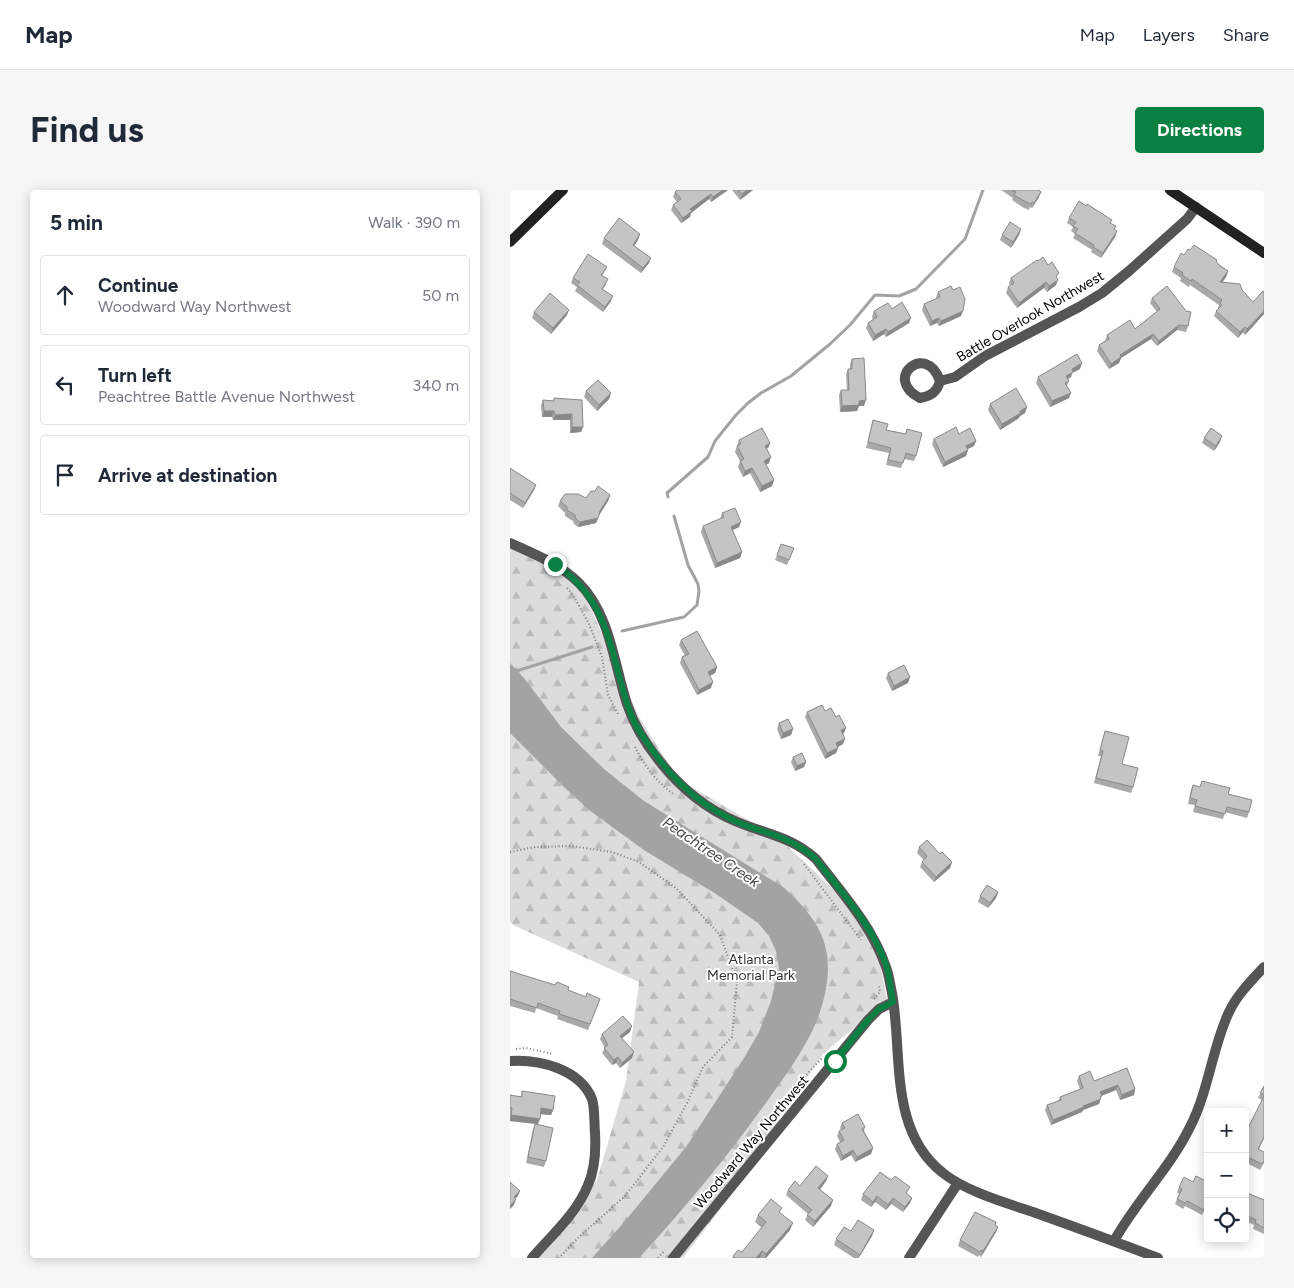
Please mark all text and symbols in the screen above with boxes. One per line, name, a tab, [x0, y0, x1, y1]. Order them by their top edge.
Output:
text: Map	[25, 20, 73, 49]
text: Map	[1080, 24, 1115, 46]
text: Layers	[1143, 24, 1195, 46]
text: Share	[1223, 24, 1269, 46]
button: Directions	[1135, 107, 1264, 153]
text: Find us	[30, 109, 144, 151]
text: 5 min	[50, 210, 103, 235]
text: Walk · 390 m	[368, 213, 460, 232]
street label: Battle Overlook Northwest	[954, 267, 1107, 366]
text: Continue	[98, 274, 178, 297]
icon: ahead	[51, 281, 79, 309]
text: 50 m	[422, 286, 459, 305]
text: Woodward Way Northwest	[98, 297, 292, 316]
text: Turn left	[98, 364, 172, 387]
icon: left	[51, 371, 79, 399]
text: 340 m	[413, 376, 459, 395]
text: Peachtree Battle Avenue Northwest	[98, 387, 355, 406]
icon: arrive	[51, 461, 79, 489]
text: Arrive at destination	[98, 464, 277, 487]
route end	[544, 553, 567, 576]
water label: Peachtree Creek	[659, 813, 763, 891]
park label: Atlanta Memorial Park	[707, 951, 795, 984]
route start	[824, 1050, 847, 1073]
street label: Woodward Way Northwest	[690, 1072, 812, 1213]
map controls	[1204, 1108, 1249, 1243]
button: +	[1204, 1108, 1249, 1153]
button: −	[1204, 1153, 1249, 1198]
button: locate	[1204, 1198, 1249, 1243]

